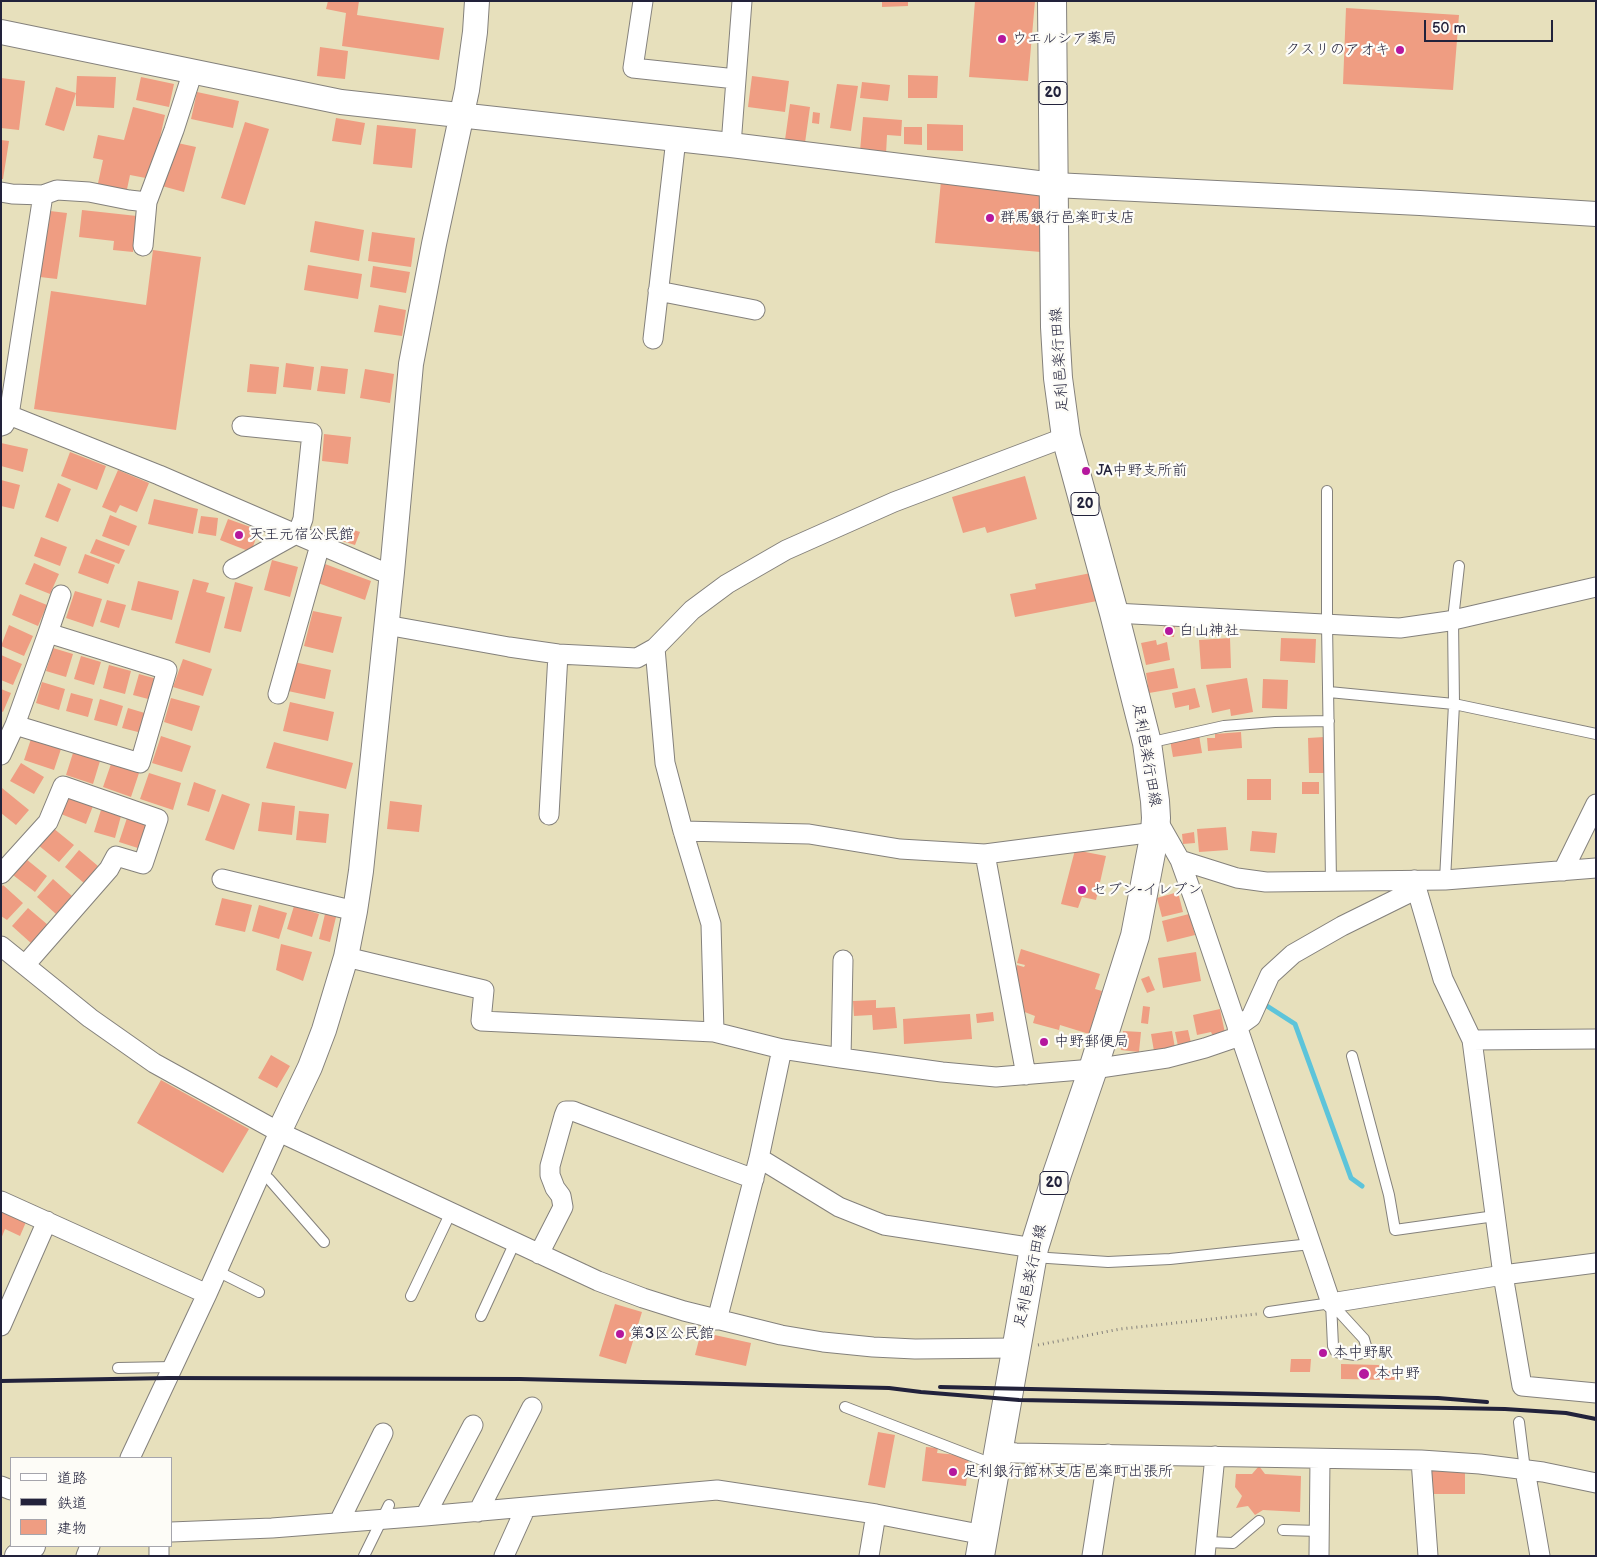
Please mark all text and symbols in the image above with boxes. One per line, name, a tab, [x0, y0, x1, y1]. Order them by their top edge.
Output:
scale bar	[1427, 10, 1556, 42]
text: 50 m	[1432, 19, 1466, 38]
place label: ウエルシア薬局	[1012, 30, 1117, 48]
marker: ウエルシア薬局	[996, 33, 1008, 45]
place label: クスリのアオキ	[1285, 41, 1390, 59]
marker: クスリのアオキ	[1394, 44, 1406, 56]
road number: 20	[1039, 82, 1067, 105]
place label: 群馬銀行邑楽町支店	[1000, 209, 1135, 227]
marker: 群馬銀行邑楽町支店	[984, 212, 996, 224]
street label: 足利邑楽行田線	[1047, 307, 1073, 413]
place label: JA中野支所前	[1096, 462, 1187, 480]
marker: JA中野支所前	[1080, 465, 1092, 477]
road number: 20	[1071, 492, 1099, 516]
place label: 天王元宿公民館	[249, 526, 354, 544]
marker: 天王元宿公民館	[233, 529, 245, 541]
place label: 白山神社	[1179, 622, 1239, 640]
marker: 白山神社	[1163, 625, 1175, 637]
street label: 足利邑楽行田線	[1128, 702, 1164, 808]
place label: セブン-イレブン	[1092, 881, 1202, 899]
marker: セブン-イレブン	[1076, 884, 1088, 896]
place label: 中野郵便局	[1054, 1033, 1129, 1051]
marker: 中野郵便局	[1038, 1036, 1050, 1048]
road number: 20	[1040, 1172, 1068, 1194]
street label: 足利邑楽行田線	[1011, 1223, 1051, 1329]
place label: 第3区公民館	[630, 1325, 714, 1343]
marker: 第3区公民館	[614, 1328, 626, 1340]
place label: 本中野駅	[1333, 1344, 1393, 1362]
marker: 本中野駅	[1317, 1347, 1329, 1359]
place label: 本中野	[1375, 1365, 1420, 1383]
marker: 本中野	[1357, 1367, 1371, 1381]
legend	[10, 1457, 172, 1547]
place label: 足利銀行館林支店邑楽町出張所	[963, 1463, 1173, 1481]
marker: 足利銀行館林支店邑楽町出張所	[947, 1466, 959, 1478]
text: 道路	[57, 1469, 87, 1488]
text: 鉄道	[57, 1494, 87, 1513]
text: 建物	[57, 1519, 87, 1538]

